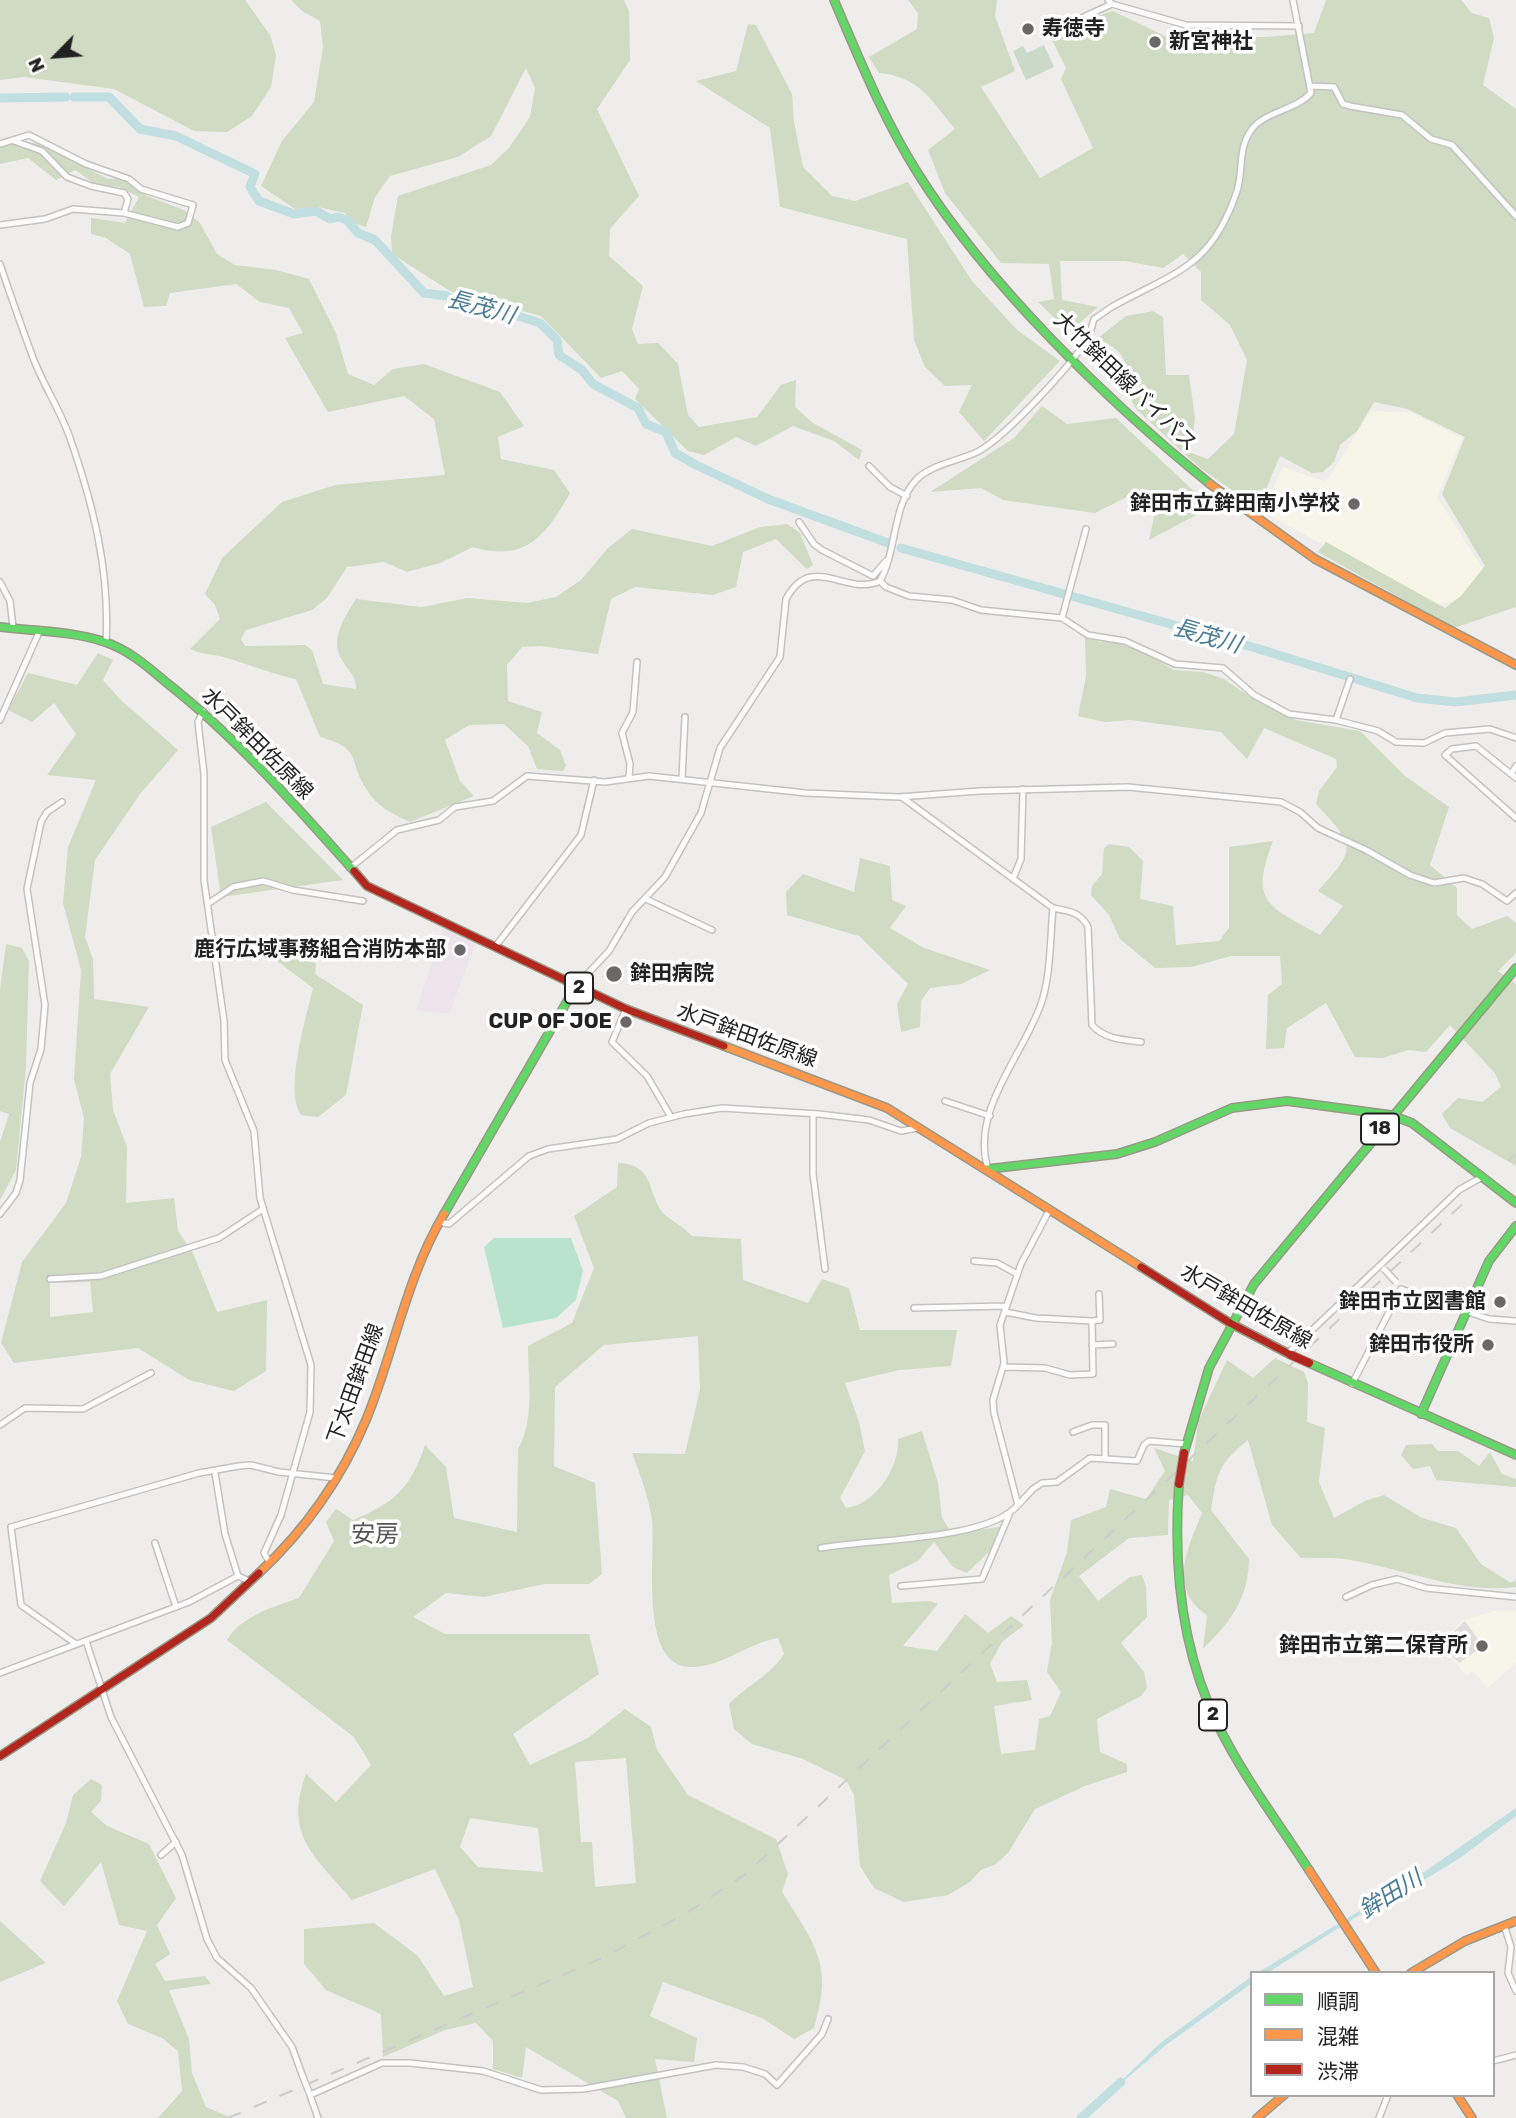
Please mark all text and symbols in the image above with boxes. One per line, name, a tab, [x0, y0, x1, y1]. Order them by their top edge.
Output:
place label: 寿徳寺	[1042, 16, 1105, 42]
north arrow	[21, 21, 91, 91]
marker: 寿徳寺	[1020, 21, 1036, 37]
place label: 新宮神社	[1169, 29, 1253, 55]
marker: 新宮神社	[1147, 34, 1163, 50]
text: N	[23, 54, 50, 76]
water label: 長茂川	[444, 286, 518, 330]
street label: 大竹鉾田線バイパス	[1048, 307, 1202, 457]
place label: 鉾田市立鉾田南小学校	[1130, 491, 1340, 517]
marker: 鉾田市立鉾田南小学校	[1346, 496, 1362, 512]
water label: 長茂川	[1170, 614, 1244, 660]
street label: 水戸鉾田佐原線	[196, 683, 318, 805]
place label: 鹿行広域事務組合消防本部	[194, 937, 446, 963]
marker: 鹿行広域事務組合消防本部	[452, 942, 468, 958]
place label: 鉾田病院	[630, 961, 714, 987]
marker: 鉾田病院	[604, 964, 624, 984]
road number: 2	[565, 972, 593, 1004]
street label: 水戸鉾田佐原線	[674, 999, 820, 1073]
place label: CUP OF JOE	[488, 1009, 612, 1035]
marker: CUP OF JOE	[618, 1014, 634, 1030]
road number: 18	[1361, 1114, 1399, 1144]
street label: 水戸鉾田佐原線	[1176, 1259, 1316, 1355]
place label: 鉾田市立図書館	[1339, 1289, 1486, 1315]
marker: 鉾田市立図書館	[1492, 1294, 1508, 1310]
street label: 下太田鉾田線	[323, 1320, 389, 1448]
place label: 鉾田市役所	[1369, 1332, 1474, 1358]
marker: 鉾田市役所	[1480, 1337, 1496, 1353]
district label: 安房	[351, 1521, 399, 1549]
place label: 鉾田市立第二保育所	[1279, 1633, 1468, 1659]
marker: 鉾田市立第二保育所	[1474, 1638, 1490, 1654]
road number: 2	[1199, 1700, 1227, 1730]
water label: 鉾田川	[1354, 1865, 1428, 1925]
legend	[1250, 1971, 1495, 2097]
text: 順調	[1317, 1989, 1359, 2014]
text: 混雑	[1317, 2024, 1359, 2049]
text: 渋滞	[1317, 2059, 1359, 2084]

